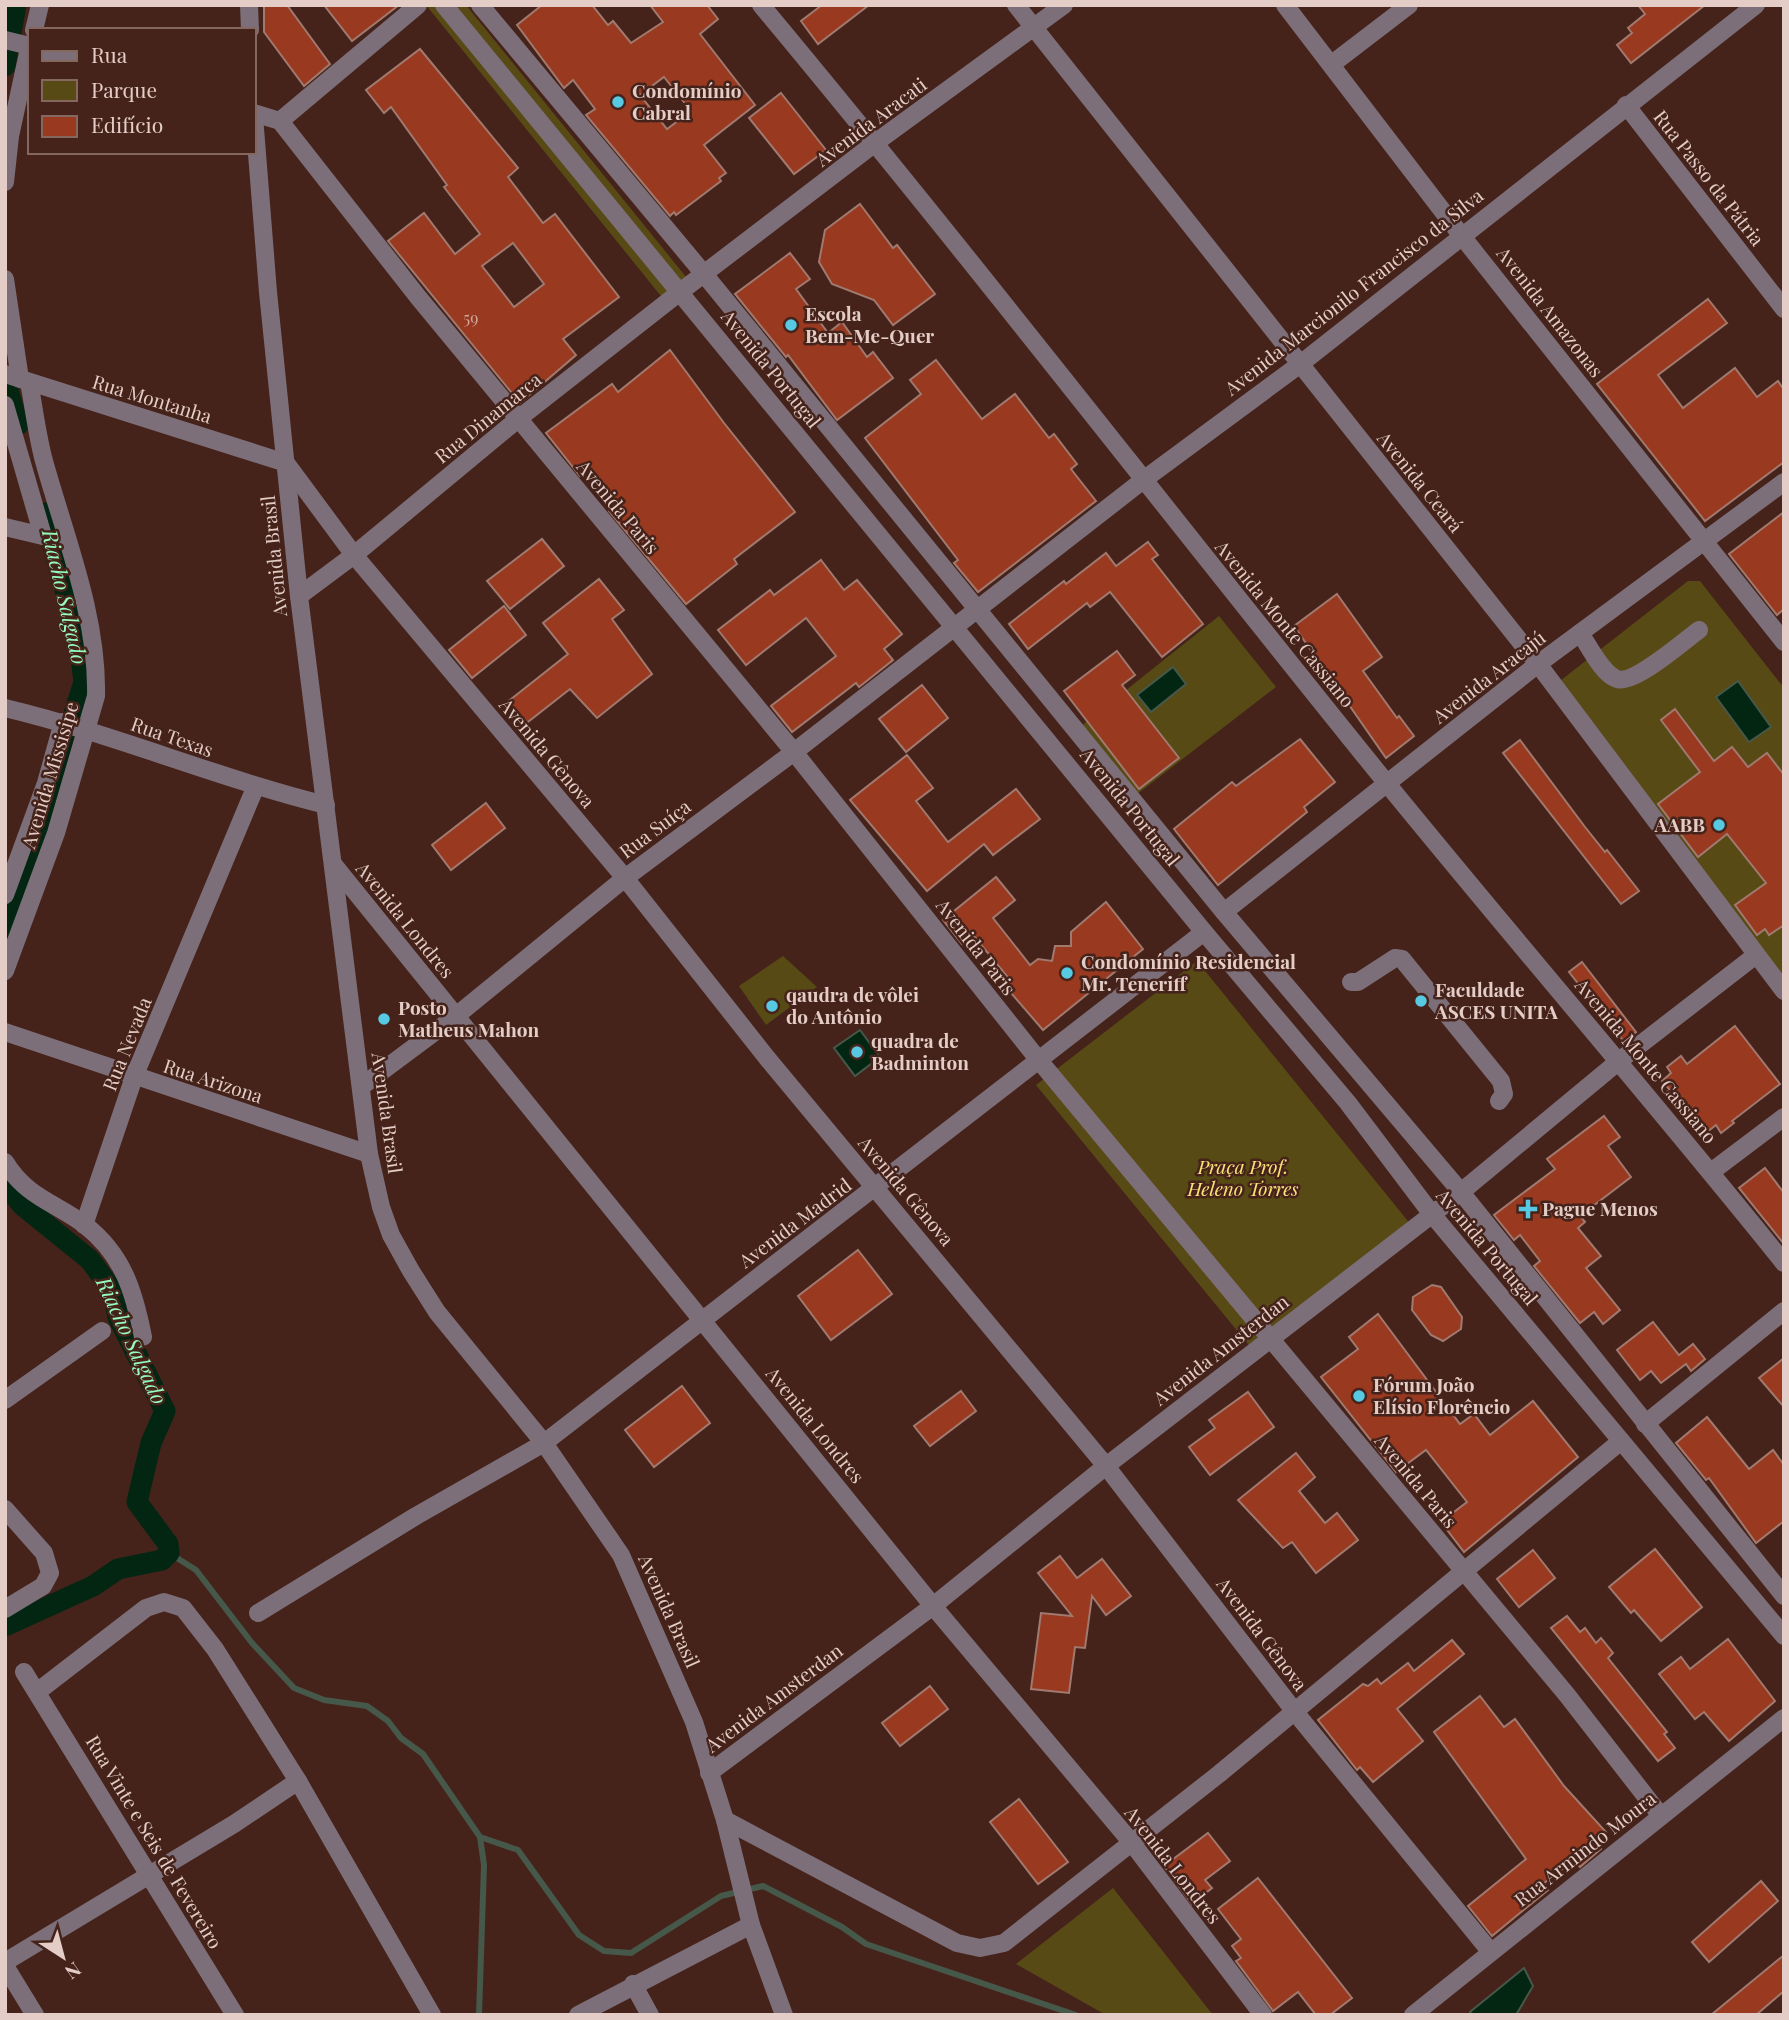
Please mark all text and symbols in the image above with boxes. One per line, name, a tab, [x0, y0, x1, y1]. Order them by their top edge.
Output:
legend	[28, 28, 256, 154]
text: Rua	[91, 40, 128, 68]
street label: Avenida Aracati	[809, 71, 932, 172]
text: Parque	[91, 75, 157, 103]
place label: Condomínio Cabral	[632, 77, 742, 125]
marker: Condomínio Cabral	[610, 94, 626, 110]
street label: Rua Passo da Pátria	[1649, 104, 1771, 251]
text: Edifício	[91, 110, 163, 138]
street label: Avenida Marcionilo Francisco da Silva	[1218, 182, 1489, 401]
street label: Avenida Amazonas	[1491, 240, 1610, 382]
place label: Escola Bem-Me-Quer	[805, 300, 934, 348]
street label: Avenida Portugal	[715, 303, 828, 433]
house number: 59	[464, 307, 478, 328]
marker: Escola Bem-Me-Quer	[783, 317, 799, 333]
street label: Rua Dinamarca	[428, 366, 547, 468]
street label: Rua Montanha	[89, 368, 216, 429]
street label: Avenida Ceará	[1371, 425, 1470, 538]
street label: Avenida Paris	[571, 453, 666, 559]
street label: Avenida Brasil	[254, 494, 292, 619]
water label: Riacho Salgado	[37, 525, 95, 667]
street label: Avenida Monte Cassiano	[1210, 534, 1361, 712]
street label: Avenida Aracajú	[1426, 624, 1550, 729]
street label: Avenida Gênova	[494, 691, 602, 813]
street label: Avenida Missisipe	[14, 698, 84, 852]
street label: Rua Texas	[128, 710, 217, 762]
street label: Avenida Portugal	[1074, 741, 1187, 871]
street label: Rua Suíça	[613, 793, 696, 864]
place label: AABB	[1654, 811, 1705, 837]
marker: AABB	[1711, 817, 1727, 833]
street label: Avenida Londres	[350, 855, 461, 983]
street label: Avenida Paris	[930, 892, 1023, 1000]
place label: Condomínio Residencial Mr. Teneriff	[1081, 948, 1296, 996]
marker: Condomínio Residencial Mr. Teneriff	[1059, 965, 1075, 981]
street label: Avenida Monte Cassiano	[1569, 972, 1724, 1148]
place label: Faculdade ASCES UNITA	[1434, 976, 1558, 1024]
place label: qaudra de vôlei do Antônio	[786, 981, 919, 1029]
street label: Rua Nevada	[95, 992, 157, 1094]
marker: Faculdade ASCES UNITA	[1413, 993, 1429, 1009]
place label: Posto Matheus Mahon	[398, 994, 539, 1042]
marker: qaudra de vôlei do Antônio	[764, 998, 780, 1014]
marker: Posto Matheus Mahon	[376, 1011, 392, 1027]
place label: quadra de Badminton	[871, 1027, 969, 1075]
marker: quadra de Badminton	[849, 1044, 865, 1060]
street label: Avenida Brasil	[367, 1050, 409, 1176]
street label: Rua Arizona	[160, 1052, 267, 1108]
street label: Avenida Gênova	[853, 1129, 961, 1251]
park label: Praça Prof. Heleno Torres	[1186, 1153, 1299, 1201]
street label: Avenida Madrid	[732, 1171, 856, 1274]
street label: Avenida Portugal	[1431, 1182, 1545, 1311]
place label: Pague Menos	[1542, 1195, 1658, 1221]
marker: Pague Menos	[1520, 1201, 1536, 1217]
water label: Riacho Salgado	[91, 1271, 175, 1408]
street label: Avenida Amsterdan	[1146, 1288, 1294, 1411]
street label: Avenida Londres	[760, 1360, 871, 1488]
place label: Fórum João Elísio Florêncio	[1373, 1371, 1511, 1419]
marker: Fórum João Elísio Florêncio	[1351, 1388, 1367, 1404]
street label: Avenida Paris	[1369, 1427, 1464, 1533]
street label: Avenida Brasil	[633, 1549, 707, 1672]
street label: Avenida Gênova	[1211, 1571, 1314, 1696]
street label: Avenida Amsterdan	[699, 1637, 848, 1758]
street label: Rua Vinte e Seis de Fevereiro	[81, 1730, 229, 1953]
street label: Rua Armindo Moura	[1508, 1784, 1661, 1912]
street label: Avenida Londres	[1119, 1799, 1228, 1929]
north arrow	[28, 1922, 98, 1992]
text: N	[60, 1957, 87, 1986]

